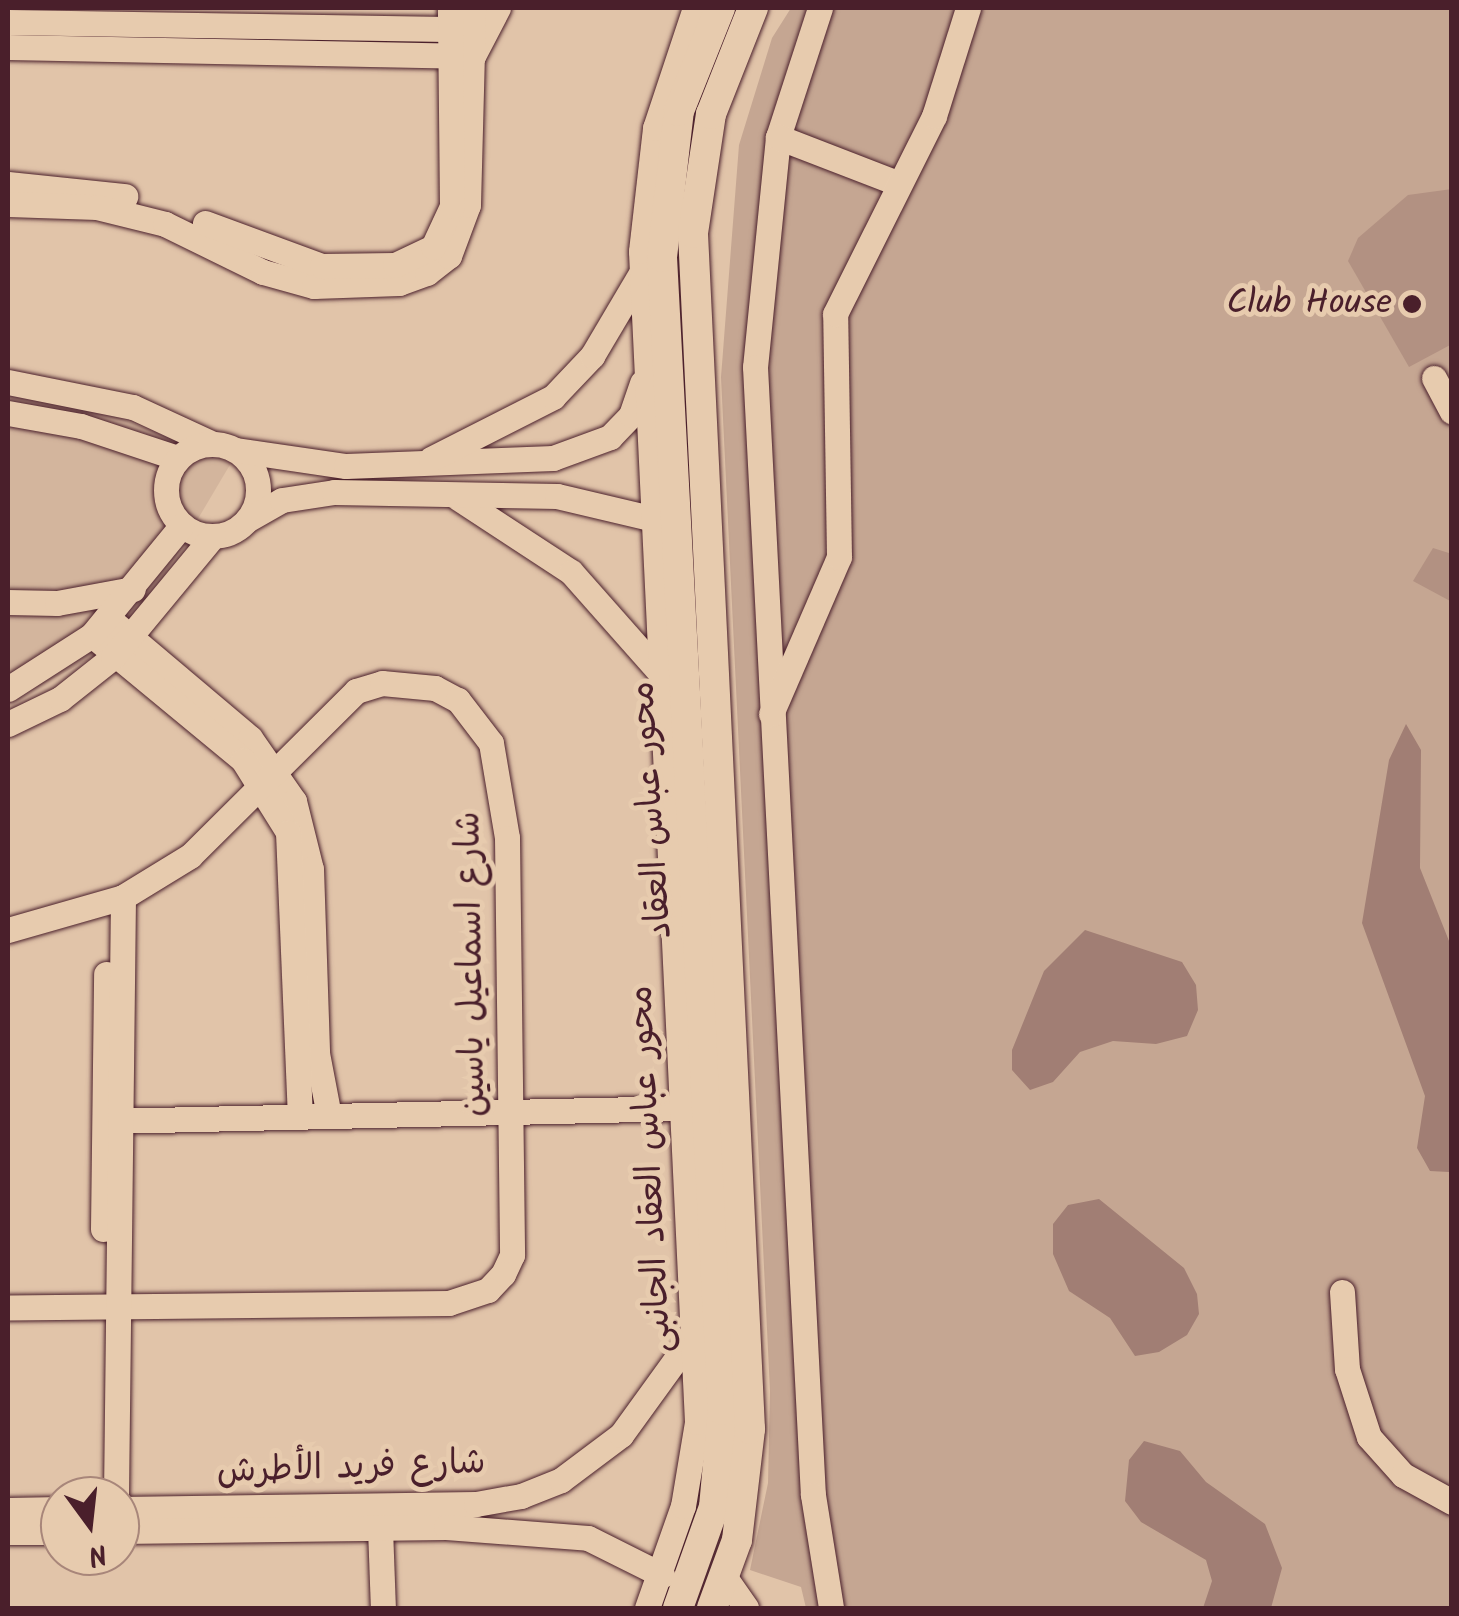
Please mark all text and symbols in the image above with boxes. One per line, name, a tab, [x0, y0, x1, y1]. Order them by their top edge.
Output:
place label: Club House	[1226, 283, 1392, 325]
marker: Club House	[1401, 293, 1423, 315]
street label: محور عباس العقاد	[622, 680, 682, 940]
street label: شارع اسماعيل ياسين	[448, 811, 496, 1117]
street label: محور عباس العقاد الجانبى	[620, 984, 682, 1354]
street label: شارع فريد الأطرش	[216, 1442, 486, 1494]
north arrow	[40, 1476, 140, 1576]
text: N	[83, 1530, 112, 1578]

